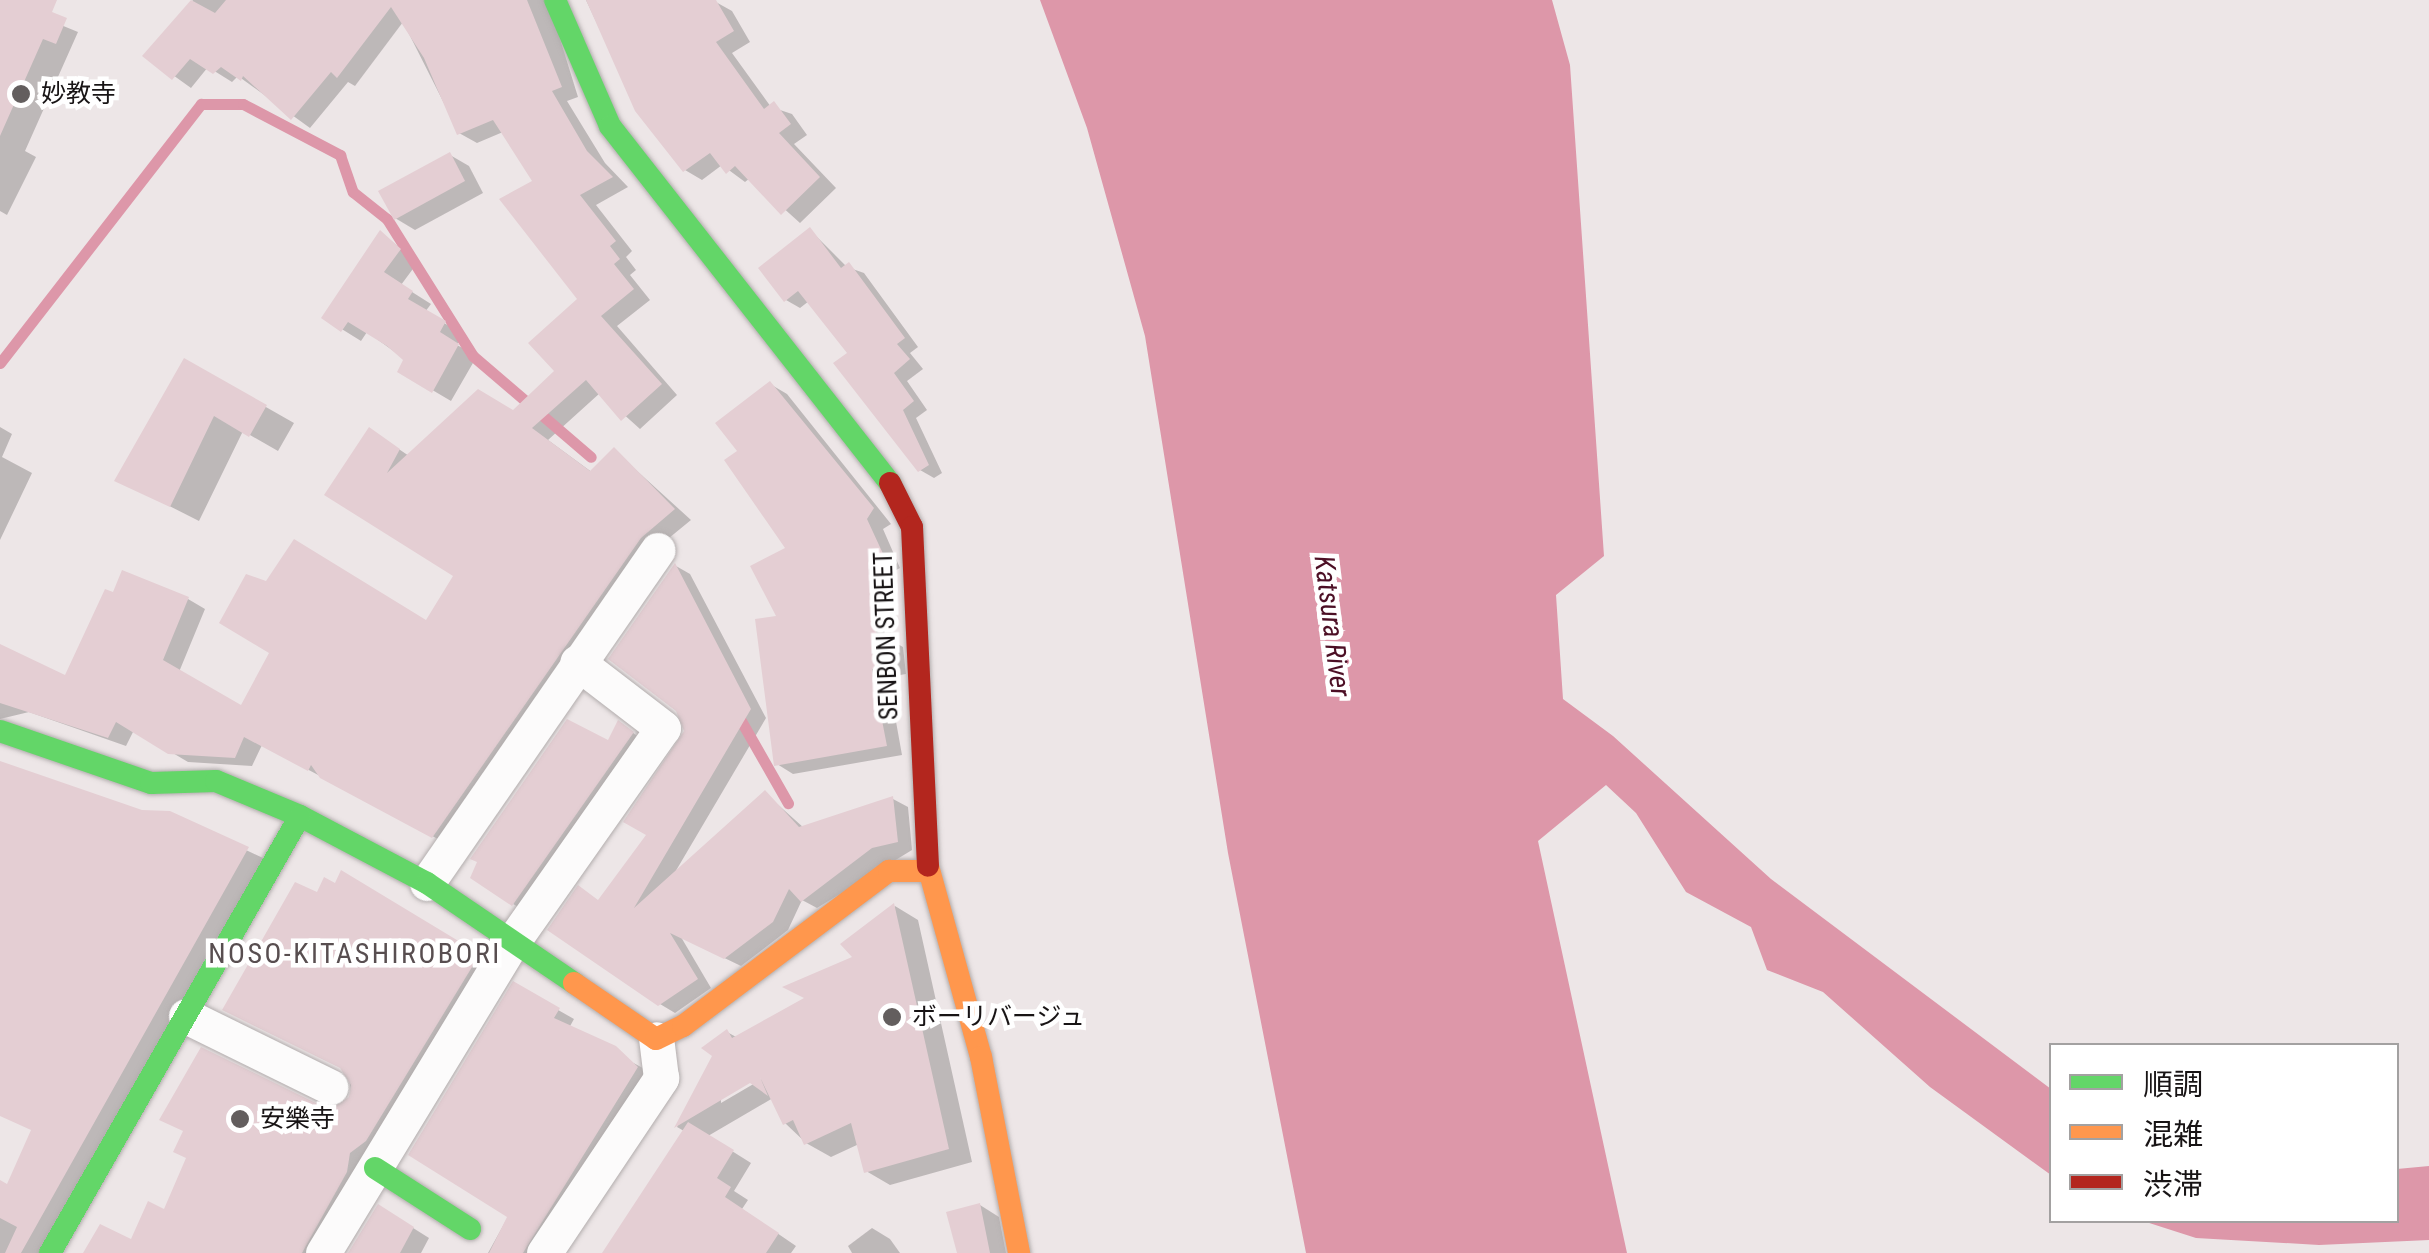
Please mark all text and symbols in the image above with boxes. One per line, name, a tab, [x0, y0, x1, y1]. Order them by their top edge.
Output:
place label: 妙教寺	[41, 79, 116, 109]
marker: 妙教寺	[10, 83, 32, 105]
street label: SENBON STREET	[869, 551, 905, 721]
water label: Katsura River	[1307, 554, 1357, 698]
district label: NOSO-KITASHIROBORI	[208, 937, 502, 971]
place label: ボーリバージュ	[912, 1002, 1087, 1032]
marker: ボーリバージュ	[881, 1006, 903, 1028]
legend	[2049, 1043, 2399, 1223]
text: 順調	[2143, 1067, 2203, 1102]
place label: 安樂寺	[260, 1104, 335, 1134]
marker: 安樂寺	[229, 1108, 251, 1130]
text: 混雑	[2143, 1117, 2203, 1152]
text: 渋滞	[2143, 1167, 2203, 1202]

